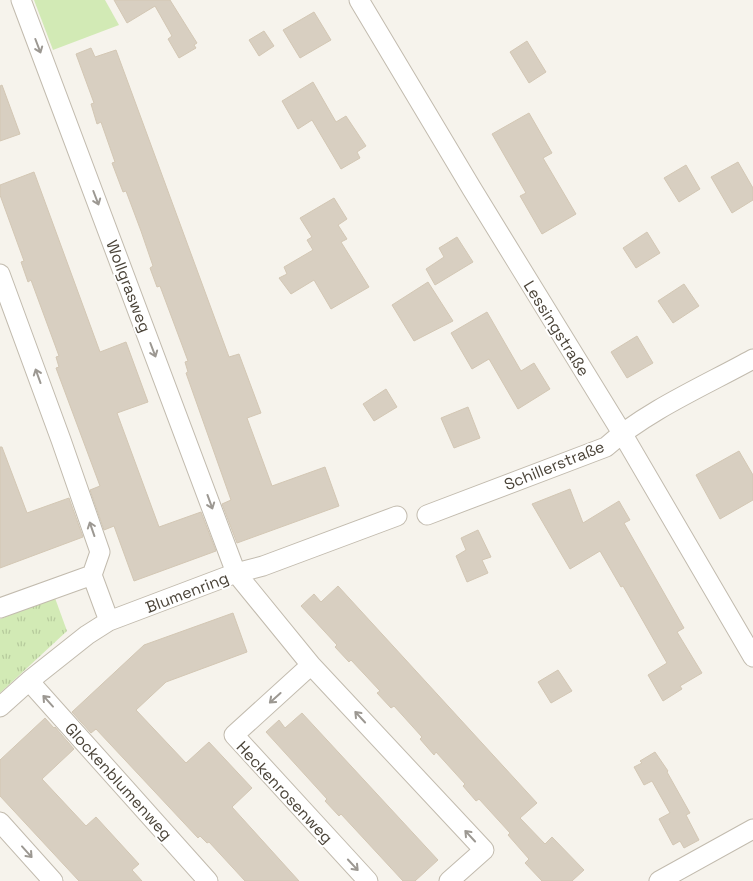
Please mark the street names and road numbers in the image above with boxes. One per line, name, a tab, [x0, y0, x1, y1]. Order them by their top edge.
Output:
street label: Wollgrasweg	[101, 237, 156, 335]
street label: Lessingstraße	[519, 276, 594, 380]
street label: Schillerstraße	[501, 436, 607, 495]
street label: Blumenring	[143, 567, 232, 618]
street label: Glockenblumenweg	[60, 718, 177, 844]
street label: Heckenrosenweg	[232, 737, 338, 848]

